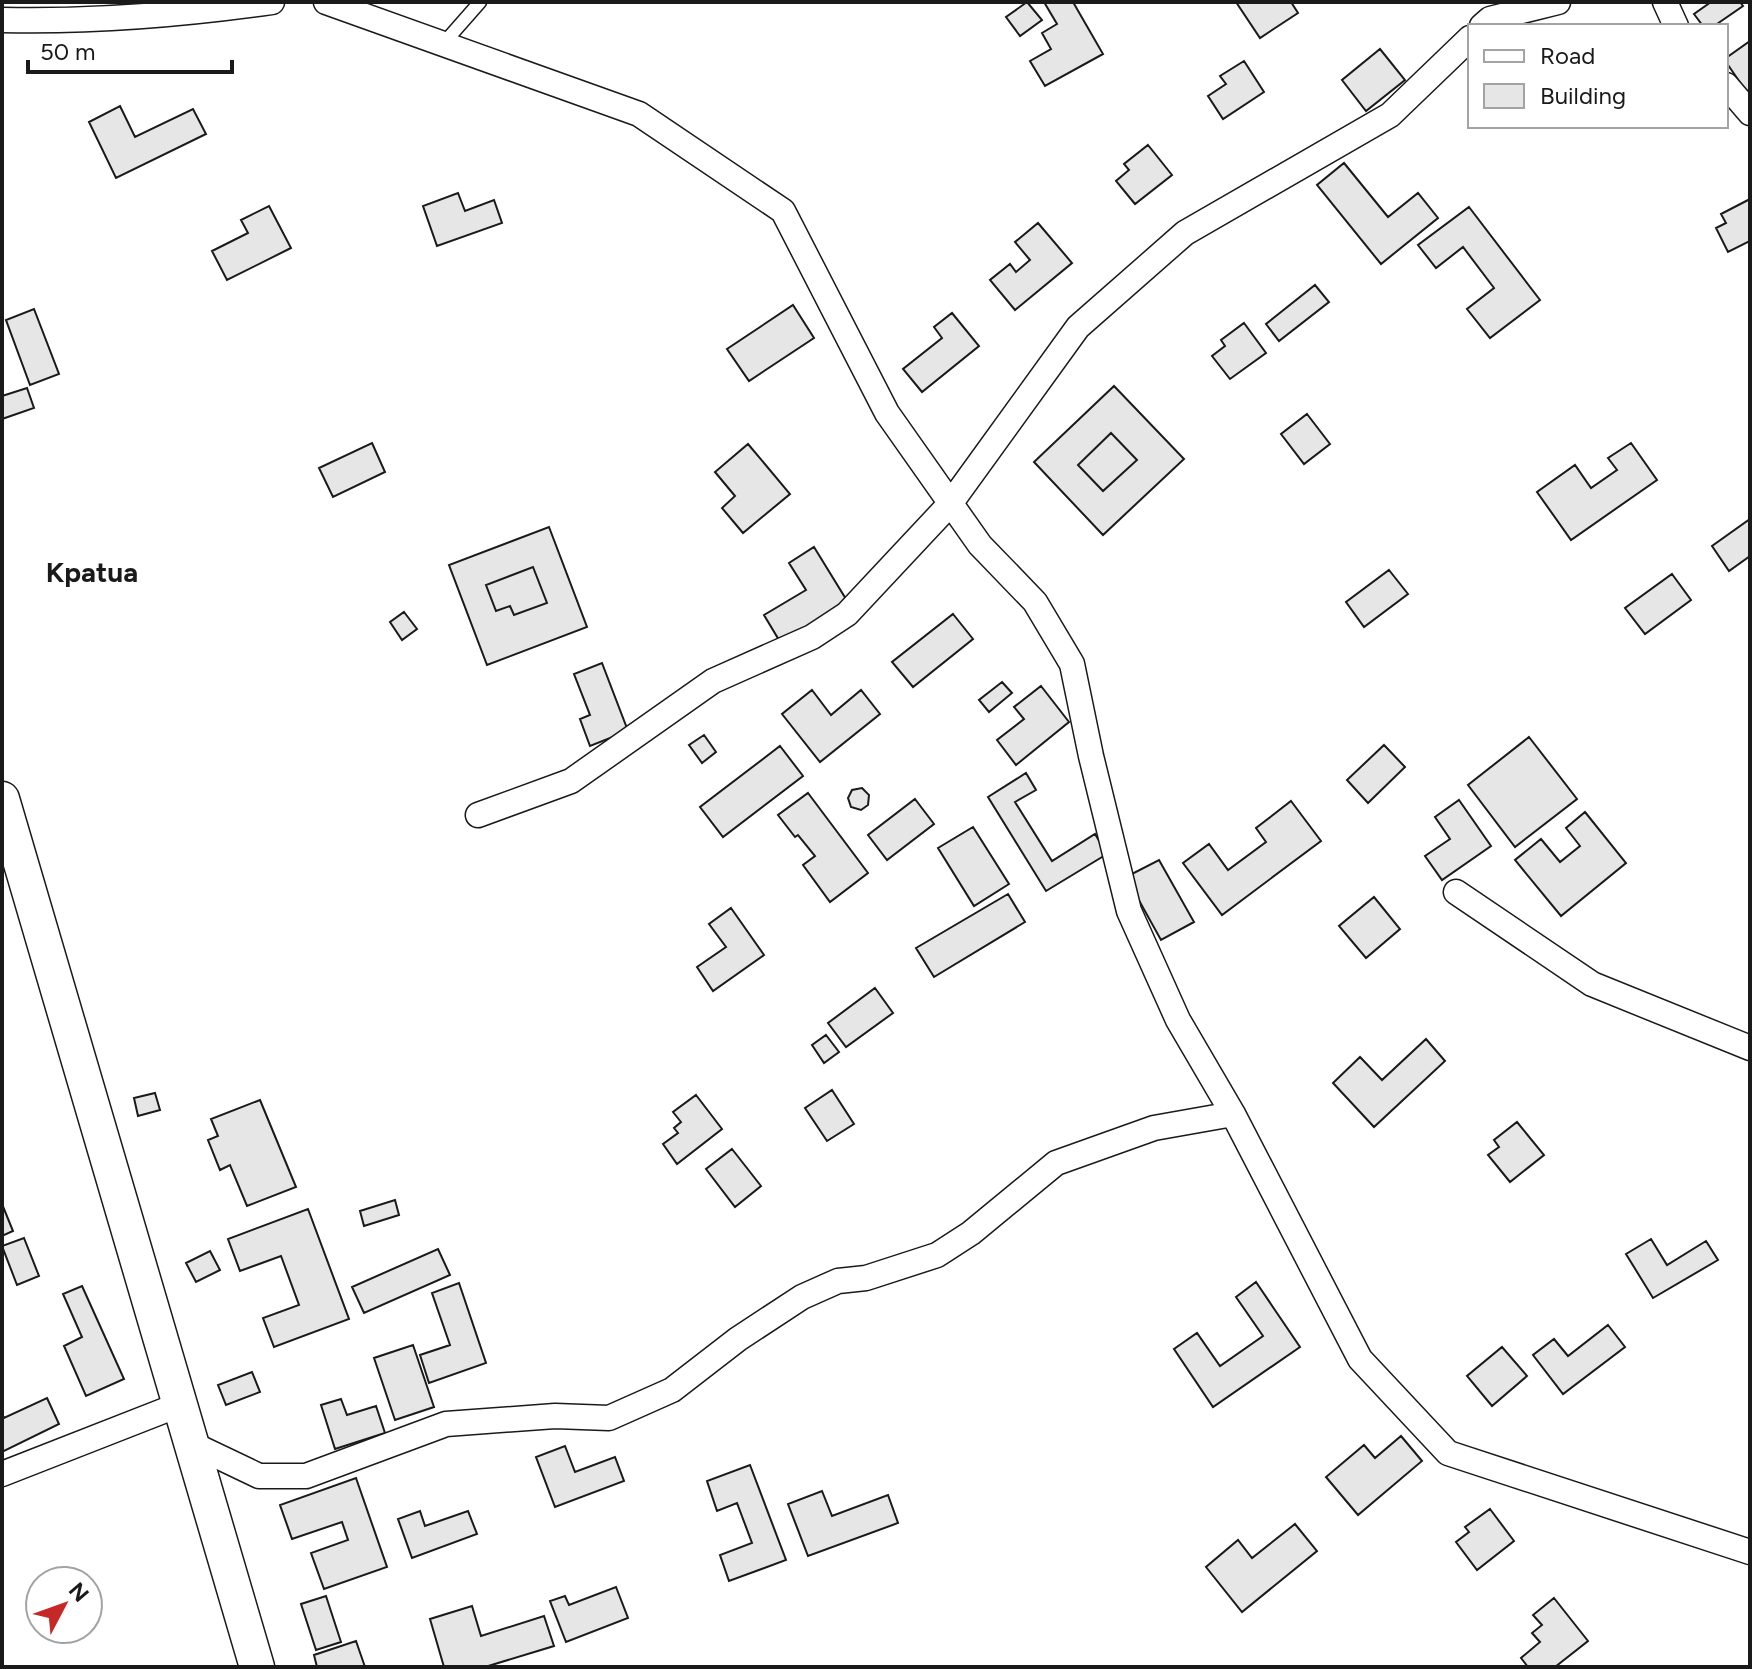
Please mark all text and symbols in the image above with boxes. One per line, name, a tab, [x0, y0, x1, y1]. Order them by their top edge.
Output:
scale bar	[28, 24, 232, 74]
legend	[1468, 24, 1728, 128]
text: 50 m	[40, 37, 96, 66]
text: Road	[1540, 41, 1595, 70]
text: Building	[1540, 81, 1626, 110]
district label: Kpatua	[46, 555, 138, 589]
north arrow	[24, 1565, 104, 1645]
text: N	[63, 1577, 94, 1607]

